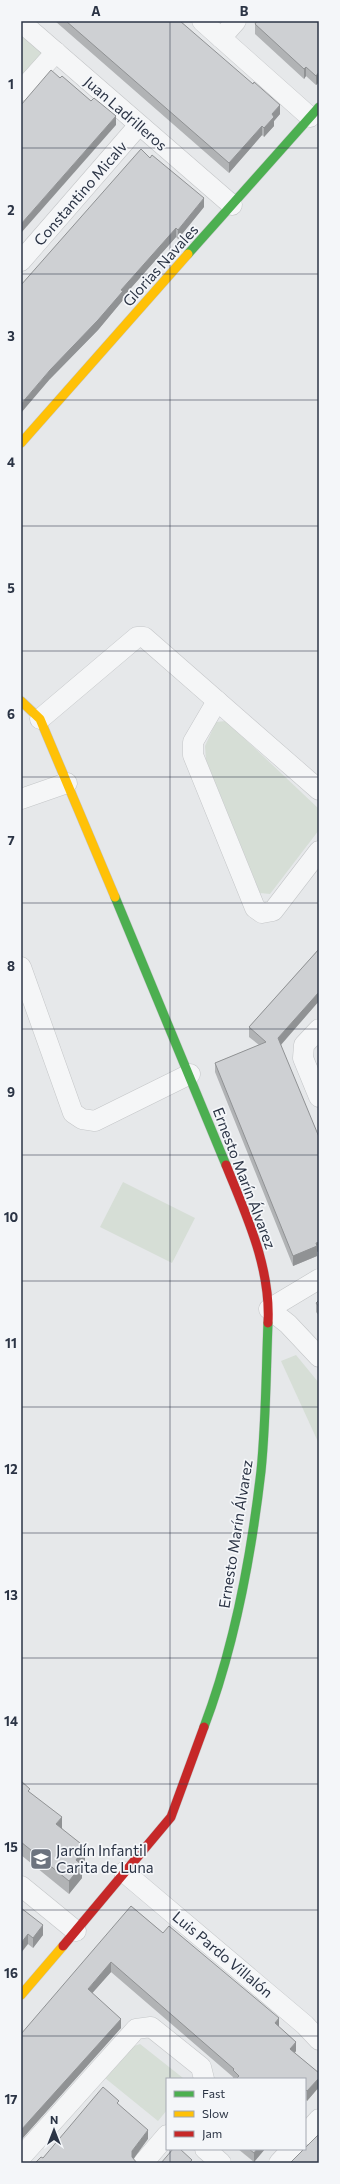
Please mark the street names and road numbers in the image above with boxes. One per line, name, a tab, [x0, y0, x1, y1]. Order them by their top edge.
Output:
street label: Juan Ladrilleros	[81, 72, 171, 154]
street label: Constantino Micalv	[30, 137, 130, 249]
street label: Glorias Navales	[118, 220, 202, 310]
street label: Ernesto Marín Álvarez	[210, 1104, 281, 1251]
street label: Ernesto Marín Álvarez	[213, 1458, 256, 1610]
street label: Luis Pardo Villalón	[169, 1907, 277, 2001]

